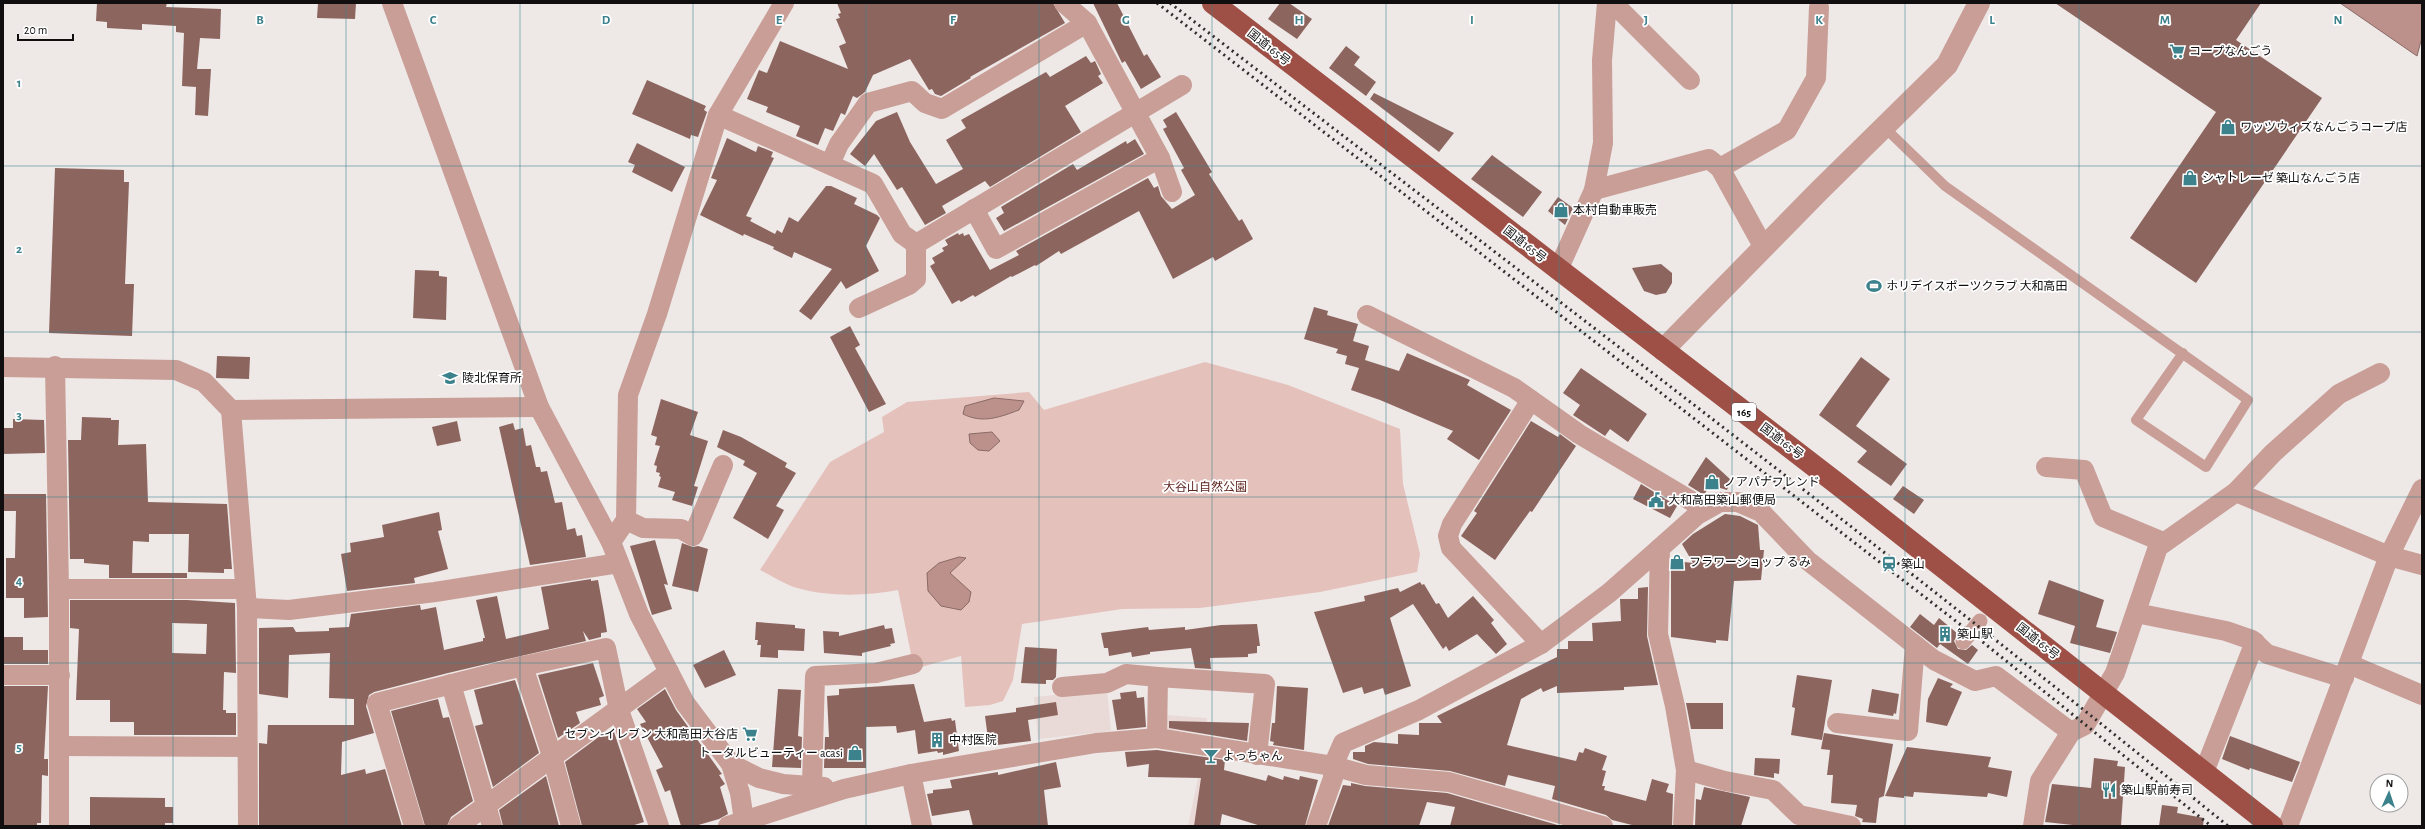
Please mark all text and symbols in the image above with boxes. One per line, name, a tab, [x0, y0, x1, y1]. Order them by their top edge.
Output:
text: B	[256, 14, 264, 27]
text: C	[430, 14, 437, 27]
text: D	[602, 14, 611, 27]
text: E	[776, 14, 783, 27]
text: F	[950, 14, 957, 27]
text: G	[1122, 14, 1130, 27]
text: H	[1294, 14, 1304, 27]
text: I	[1470, 14, 1474, 27]
text: J	[1644, 14, 1648, 27]
text: K	[1815, 14, 1823, 27]
text: L	[1989, 14, 1995, 27]
text: M	[2160, 14, 2170, 27]
text: N	[2333, 14, 2343, 27]
scale bar	[18, 16, 73, 42]
text: 20 m	[24, 24, 47, 36]
street label: 国道165号	[1245, 26, 1293, 67]
supermarket icon: コープなんごう	[2168, 42, 2186, 60]
place label: コープなんごう	[2189, 44, 2272, 57]
text: 1	[17, 77, 21, 90]
shop icon: ワッツウィズなんごうコープ店	[2219, 118, 2237, 136]
place label: ワッツウィズなんごうコープ店	[2240, 120, 2407, 133]
shop icon: シャトレーゼ 築山なんごう店	[2181, 169, 2199, 187]
place label: シャトレーゼ 築山なんごう店	[2202, 171, 2360, 184]
shop icon: 本村自動車販売	[1552, 201, 1570, 219]
place label: 本村自動車販売	[1573, 203, 1657, 216]
street label: 国道165号	[1501, 223, 1549, 264]
text: 2	[16, 243, 22, 256]
sports icon: ホリデイスポーツクラブ 大和高田	[1865, 277, 1883, 295]
place label: ホリデイスポーツクラブ 大和高田	[1886, 279, 2067, 292]
school or university icon: 陵北保育所	[441, 369, 459, 387]
place label: 陵北保育所	[462, 371, 522, 384]
road number: 165	[1732, 403, 1756, 421]
text: 3	[16, 409, 22, 422]
street label: 国道165号	[1758, 420, 1806, 461]
shop icon: ノアパナフレンド	[1703, 473, 1721, 491]
place label: ノアパナフレンド	[1724, 476, 1820, 488]
park label: 大谷山自然公園	[1163, 480, 1247, 493]
public building icon: 大和高田築山郵便局	[1647, 491, 1665, 509]
place label: 大和高田築山郵便局	[1668, 493, 1776, 506]
shop icon: フラワーショップ るみ	[1668, 553, 1686, 571]
station icon: 築山	[1880, 555, 1898, 573]
place label: フラワーショップ るみ	[1689, 556, 1811, 568]
place label: 築山	[1901, 558, 1925, 570]
text: 4	[16, 575, 23, 588]
street label: 国道165号	[2014, 620, 2062, 661]
building icon: 築山駅	[1936, 625, 1954, 643]
place label: 築山駅	[1957, 628, 1993, 640]
supermarket icon: セブン-イレブン 大和高田大谷店	[741, 725, 759, 743]
place label: セブン-イレブン 大和高田大谷店	[564, 727, 738, 740]
building icon: 中村医院	[928, 731, 946, 749]
place label: 中村医院	[949, 733, 997, 746]
text: 5	[16, 741, 22, 754]
shop icon: トータルビューティー acasi	[846, 744, 864, 762]
place label: トータルビューティー acasi	[699, 747, 843, 759]
bar icon: よっちゃん	[1202, 747, 1220, 765]
place label: よっちゃん	[1223, 749, 1283, 762]
north arrow	[2369, 773, 2409, 813]
text: N	[2385, 778, 2394, 789]
restaurant icon: 築山駅前寿司	[2100, 781, 2118, 799]
place label: 築山駅前寿司	[2121, 783, 2193, 796]

